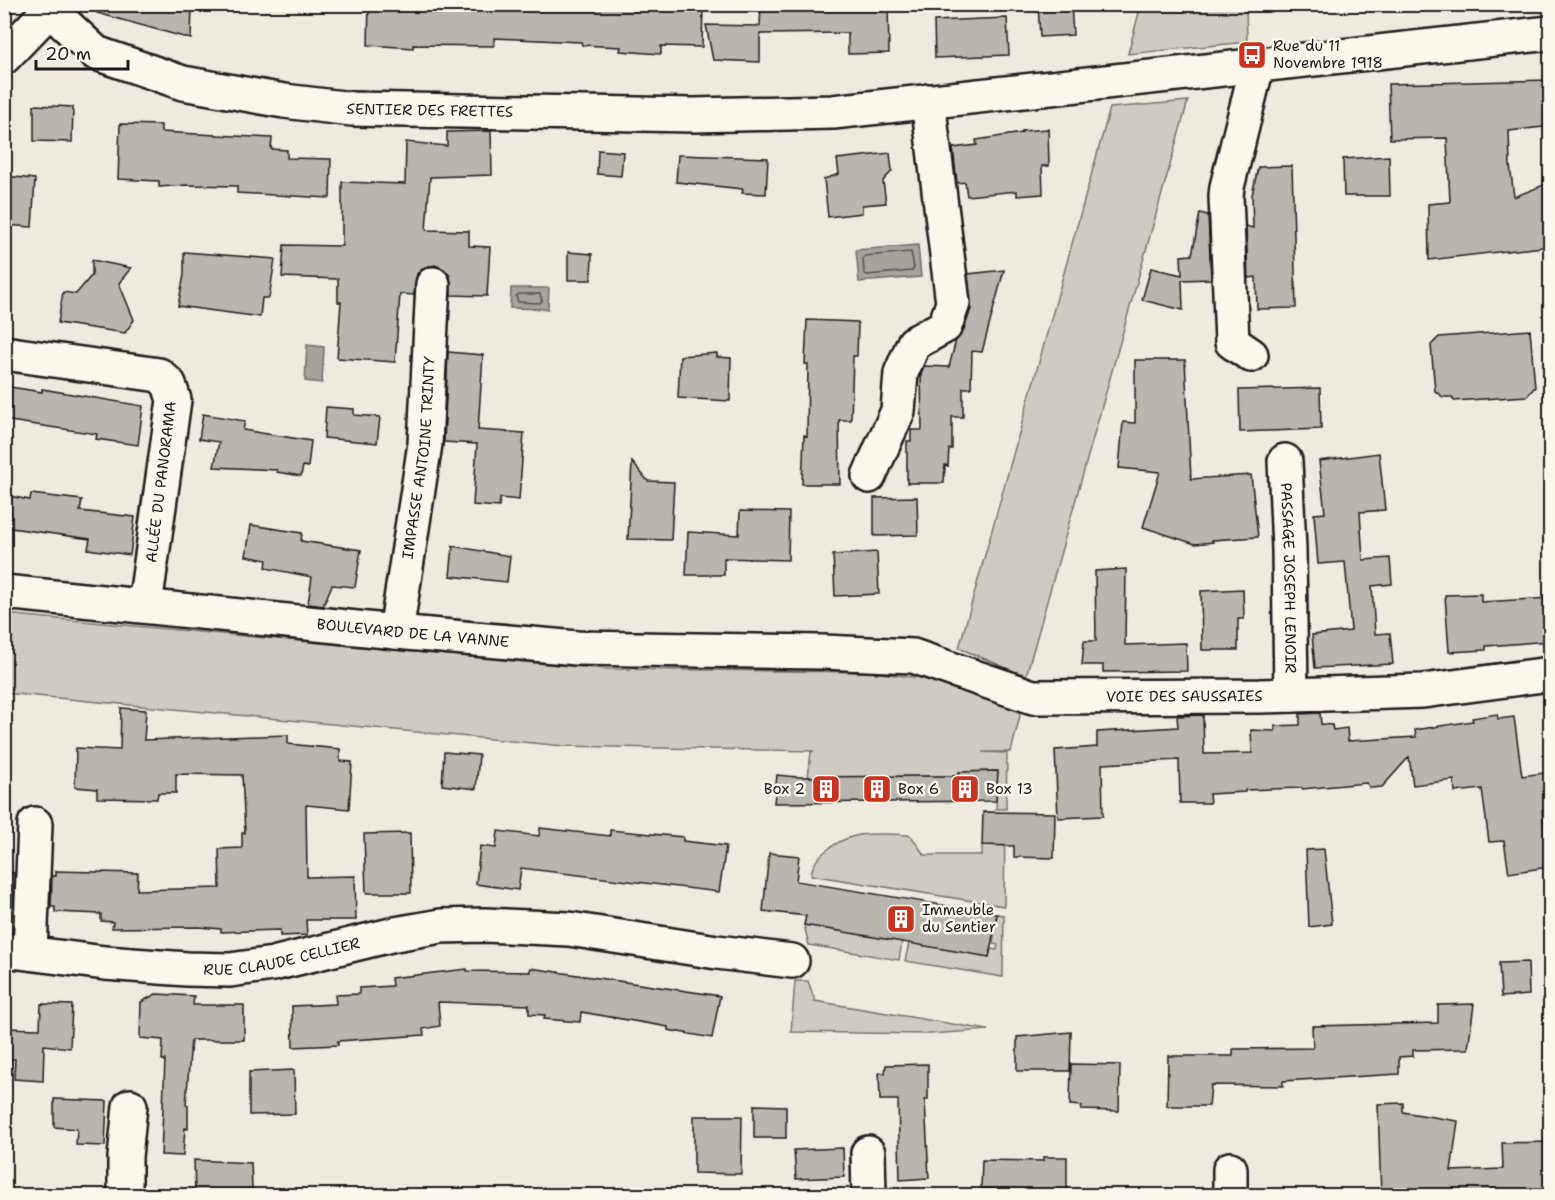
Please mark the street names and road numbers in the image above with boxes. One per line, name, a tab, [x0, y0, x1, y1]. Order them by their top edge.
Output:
street label: SENTIER DES FRETTES	[346, 98, 513, 122]
street label: IMPASSE ANTOINE TRINTY	[397, 356, 439, 560]
street label: ALLÉE DU PANORAMA	[140, 400, 181, 564]
street label: PASSAGE JOSEPH LENOIR	[1276, 482, 1301, 673]
street label: BOULEVARD DE LA VANNE	[316, 614, 510, 652]
street label: VOIE DES SAUSSAIES	[1106, 686, 1263, 707]
street label: RUE CLAUDE CELLIER	[203, 933, 362, 980]

